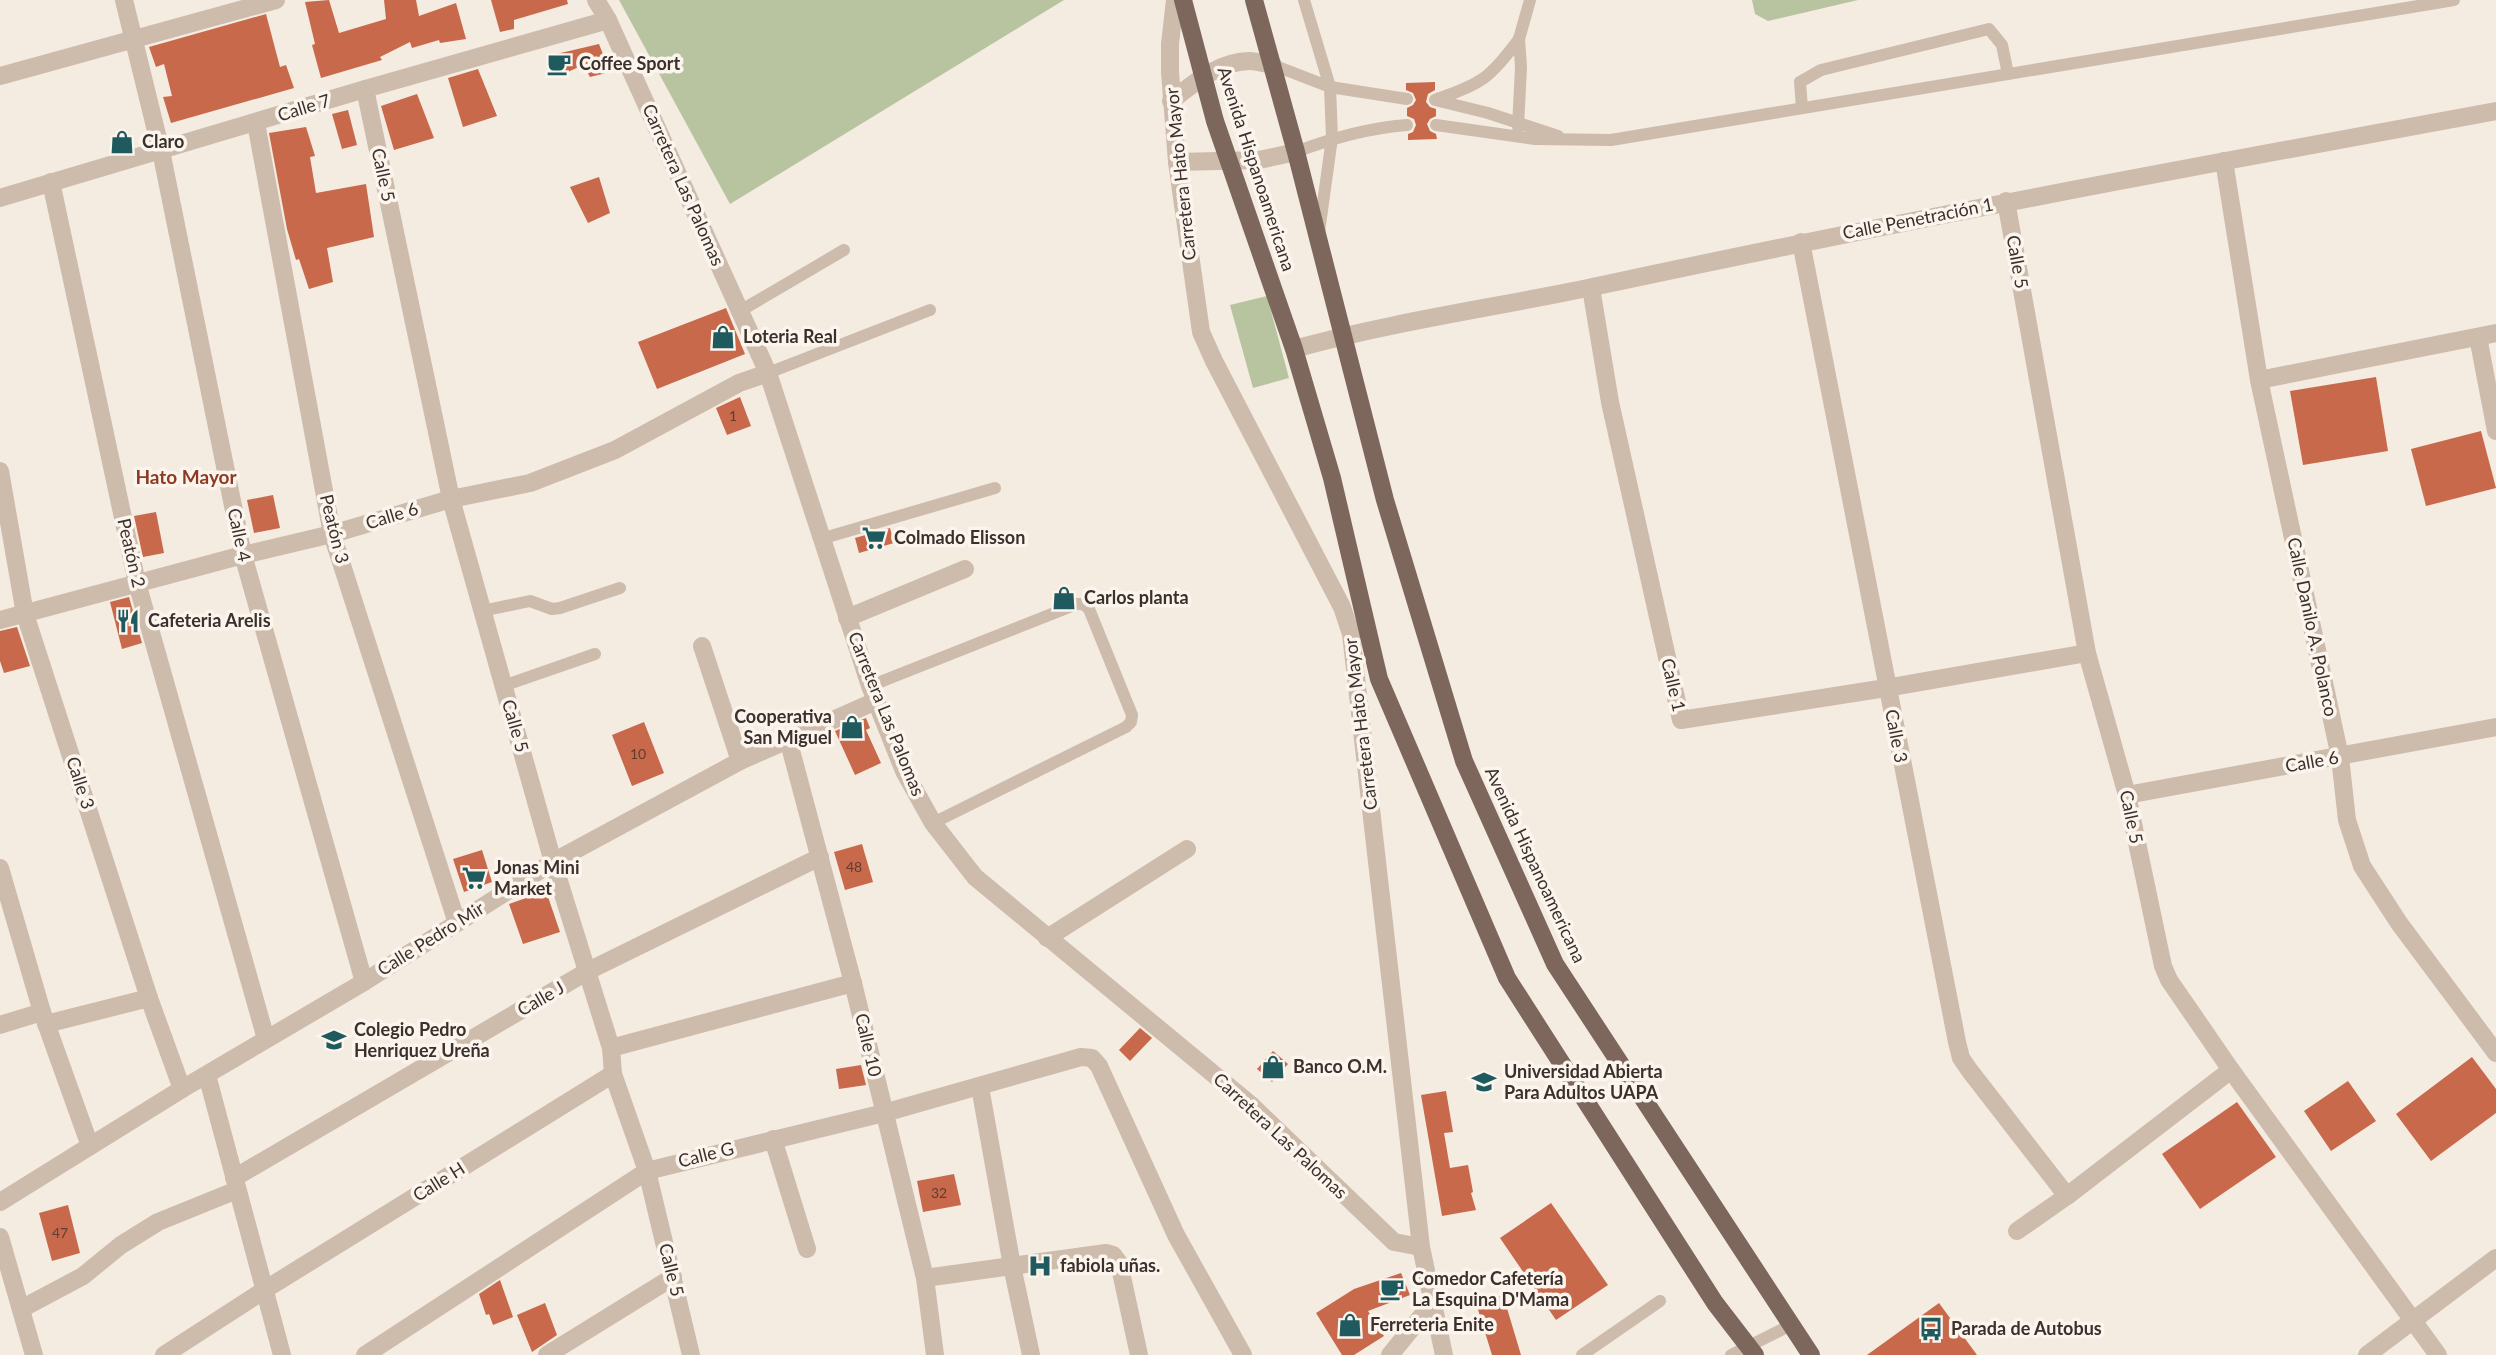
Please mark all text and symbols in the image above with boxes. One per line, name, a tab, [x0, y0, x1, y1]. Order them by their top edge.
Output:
cafe icon: Coffee Sport	[545, 50, 573, 78]
place label: Coffee Sport	[579, 52, 680, 74]
street label: Avenida Hispanoamericana	[1213, 64, 1300, 274]
street label: Carretera Hato Mayor	[1160, 86, 1200, 262]
street label: Calle 7	[275, 89, 333, 125]
street label: Carretera Las Palomas	[638, 100, 730, 269]
shop icon: Claro	[108, 128, 136, 156]
place label: Claro	[142, 130, 184, 152]
street label: Calle 5	[368, 146, 400, 204]
street label: Calle Penetración 1	[1841, 193, 1995, 243]
street label: Calle 5	[2002, 233, 2034, 290]
shop icon: Loteria Real	[709, 323, 737, 351]
place label: Loteria Real	[743, 325, 837, 347]
house number: 1	[729, 407, 737, 424]
district label: Hato Mayor	[135, 465, 238, 488]
street label: Peatón 3	[316, 492, 354, 566]
street label: Calle 6	[363, 497, 421, 533]
street label: Calle 4	[224, 506, 256, 564]
street label: Peatón 2	[113, 516, 151, 590]
supermarket icon: Colmado Elisson	[860, 524, 888, 552]
place label: Colmado Elisson	[894, 526, 1025, 548]
street label: Calle Danilo A. Polanco	[2283, 535, 2343, 718]
shop icon: Carlos planta	[1050, 584, 1078, 612]
place label: Carlos planta	[1084, 586, 1189, 608]
restaurant icon: Cafeteria Arelis	[114, 607, 142, 635]
place label: Cafeteria Arelis	[148, 609, 271, 631]
street label: Carretera Las Palomas	[844, 628, 930, 799]
street label: Carretera Hato Mayor	[1338, 636, 1381, 812]
street label: Calle 1	[1657, 656, 1691, 714]
street label: Calle 5	[498, 697, 534, 755]
place label: Cooperativa San Miguel	[734, 705, 832, 748]
street label: Calle 3	[1881, 707, 1913, 764]
shop icon: Cooperativa San Miguel	[838, 713, 866, 741]
house number: 10	[630, 745, 646, 762]
street label: Calle 6	[2283, 745, 2340, 777]
street label: Calle 3	[62, 754, 100, 812]
street label: Avenida Hispanoamericana	[1481, 763, 1591, 966]
street label: Calle 5	[2116, 788, 2148, 846]
place label: Jonas Mini Market	[494, 856, 580, 899]
house number: 48	[846, 858, 862, 875]
supermarket icon: Jonas Mini Market	[460, 864, 488, 892]
street label: Calle Pedro Mir	[373, 896, 488, 980]
street label: Calle J	[513, 976, 568, 1020]
street label: Calle 10	[851, 1011, 887, 1079]
place label: Colegio Pedro Henriquez Ureña	[354, 1018, 490, 1061]
school or university icon: Colegio Pedro Henriquez Ureña	[320, 1026, 348, 1054]
shop icon: Banco O.M.	[1259, 1053, 1287, 1081]
place label: Banco O.M.	[1293, 1055, 1387, 1077]
place label: Universidad Abierta Para Adultos UAPA	[1504, 1060, 1663, 1103]
street label: Carretera Las Palomas	[1209, 1068, 1352, 1203]
school or university icon: Universidad Abierta Para Adultos UAPA	[1470, 1068, 1498, 1096]
street label: Calle G	[676, 1136, 736, 1172]
street label: Calle H	[408, 1157, 469, 1206]
house number: 32	[931, 1184, 947, 1201]
house number: 47	[52, 1224, 68, 1241]
street label: Calle 5	[655, 1241, 689, 1299]
hospital icon: fabiola uñas.	[1026, 1252, 1054, 1280]
place label: fabiola uñas.	[1060, 1254, 1160, 1276]
place label: Comedor Cafetería La Esquina D'Mama	[1412, 1267, 1569, 1310]
cafe icon: Comedor Cafetería La Esquina D'Mama	[1378, 1275, 1406, 1303]
shop icon: Ferreteria Enite	[1336, 1311, 1364, 1339]
place label: Ferreteria Enite	[1370, 1313, 1494, 1335]
bus stop icon: Parada de Autobus	[1917, 1315, 1945, 1343]
place label: Parada de Autobus	[1951, 1317, 2102, 1339]

